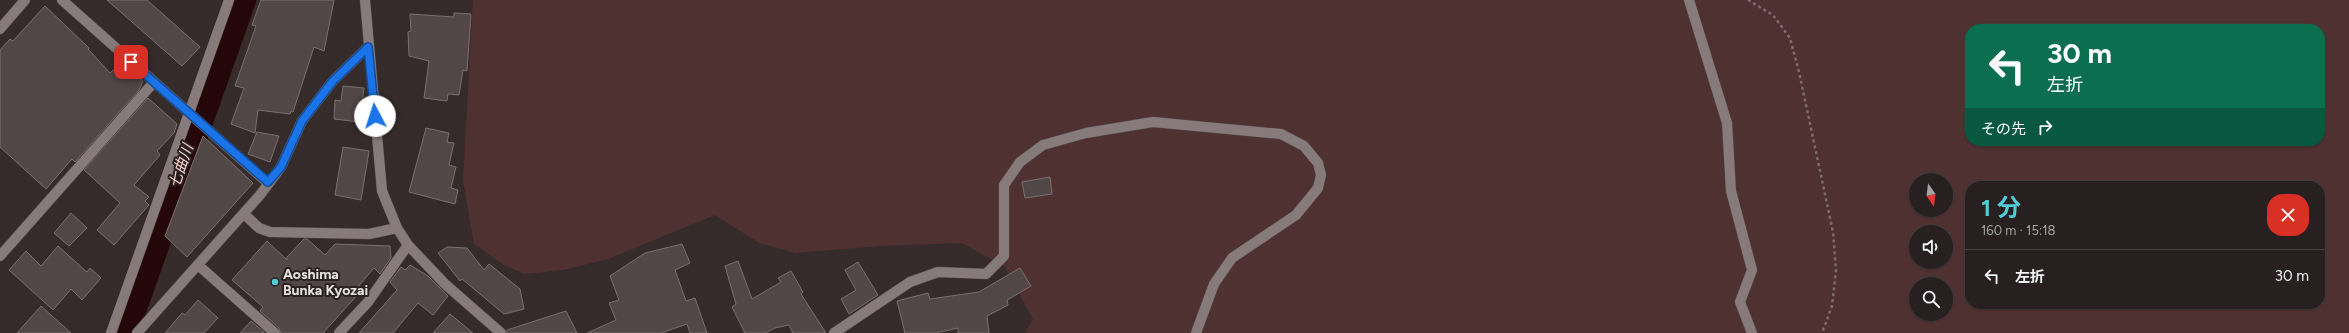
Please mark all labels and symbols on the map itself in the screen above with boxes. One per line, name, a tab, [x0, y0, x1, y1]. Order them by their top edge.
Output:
pin	[114, 45, 148, 79]
position arrow	[354, 95, 396, 137]
water label: 七曲川	[165, 140, 197, 190]
north arrow	[1909, 173, 1953, 217]
place label: Aoshima Bunka Kyozai	[283, 266, 368, 299]
marker: Aoshima Bunka Kyozai	[270, 277, 280, 287]

